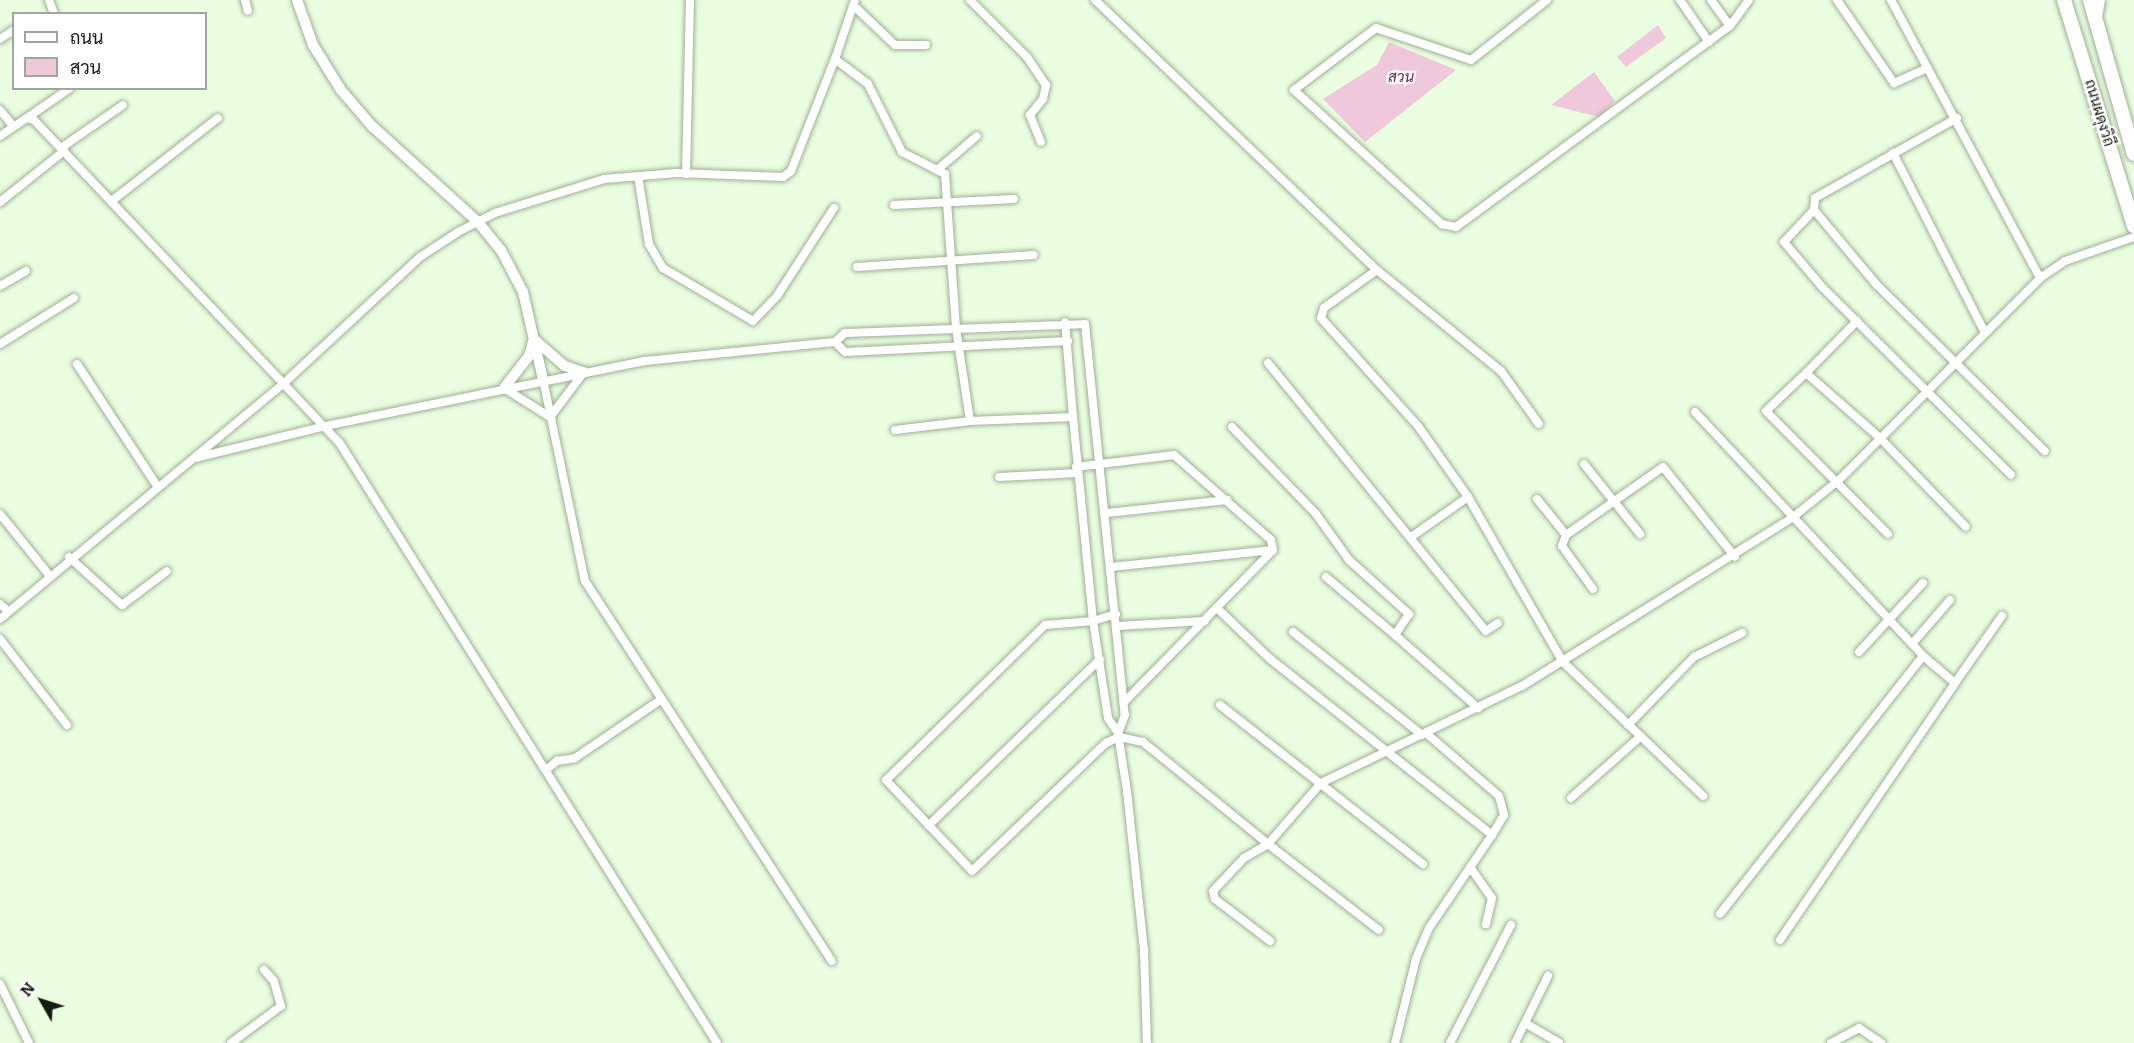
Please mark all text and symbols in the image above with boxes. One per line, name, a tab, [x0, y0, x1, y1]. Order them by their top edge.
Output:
legend	[12, 12, 207, 90]
text: ถนน	[70, 27, 103, 49]
text: สวน	[70, 57, 101, 79]
park label: สวน	[1388, 69, 1414, 87]
street label: ถนนผดุงวิถี	[2080, 77, 2118, 149]
north arrow	[12, 971, 72, 1031]
text: N	[16, 979, 39, 1000]

